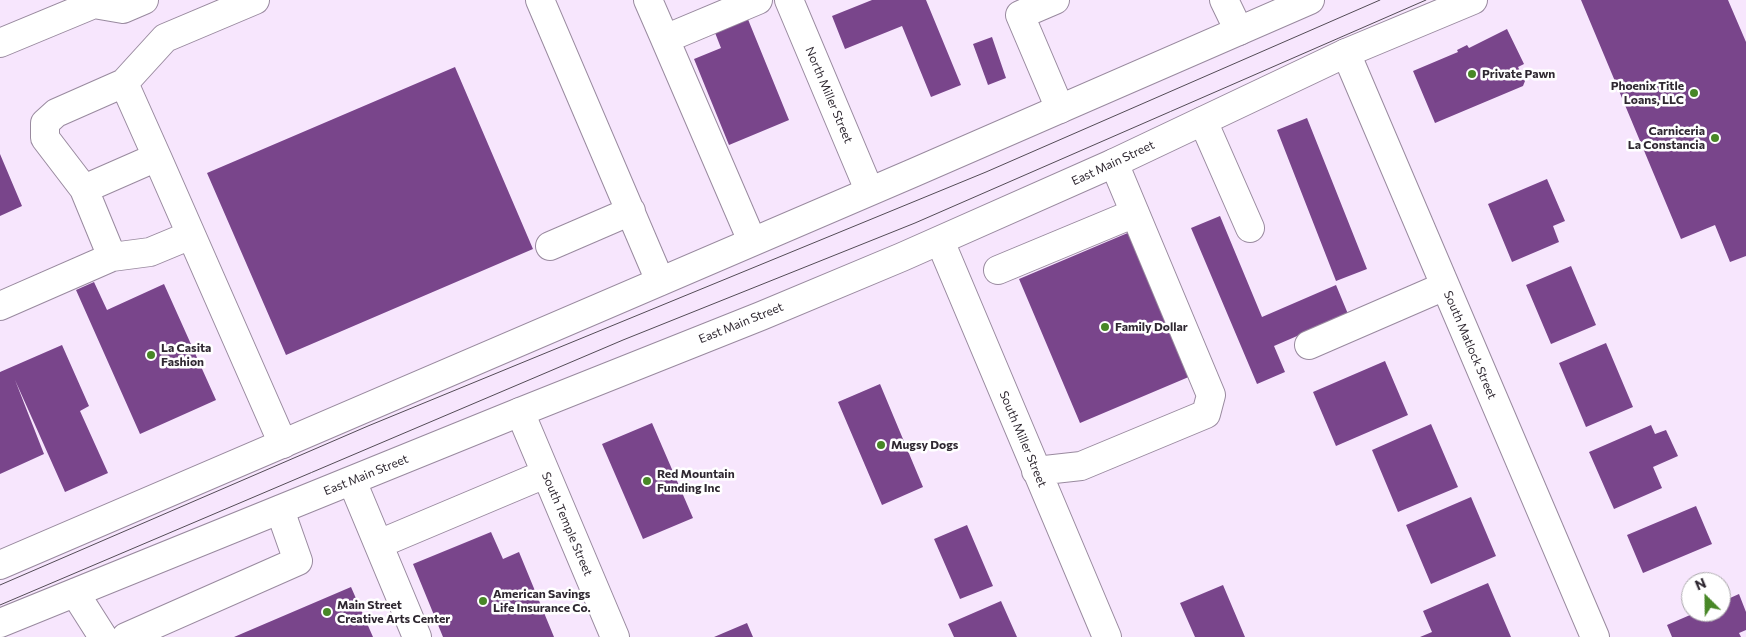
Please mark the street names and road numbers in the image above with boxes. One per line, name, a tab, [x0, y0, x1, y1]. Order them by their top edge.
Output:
street label: North Miller Street	[802, 45, 856, 145]
street label: East Main Street	[1069, 137, 1157, 189]
street label: South Matlock Street	[1441, 289, 1499, 401]
street label: East Main Street	[697, 299, 785, 347]
street label: South Miller Street	[996, 389, 1050, 489]
street label: East Main Street	[322, 451, 410, 499]
street label: South Temple Street	[539, 470, 595, 578]

